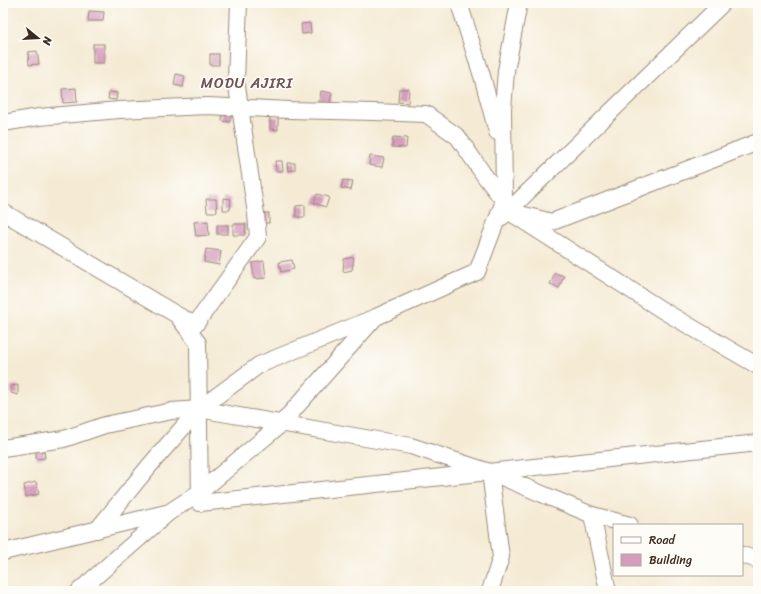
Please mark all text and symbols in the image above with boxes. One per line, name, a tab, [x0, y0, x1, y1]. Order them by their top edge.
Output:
north arrow	[18, 18, 58, 58]
text: N	[37, 33, 58, 48]
district label: MODU AJIRI	[201, 70, 293, 96]
legend	[613, 524, 743, 576]
text: Road	[649, 529, 676, 551]
text: Building	[649, 549, 692, 571]

